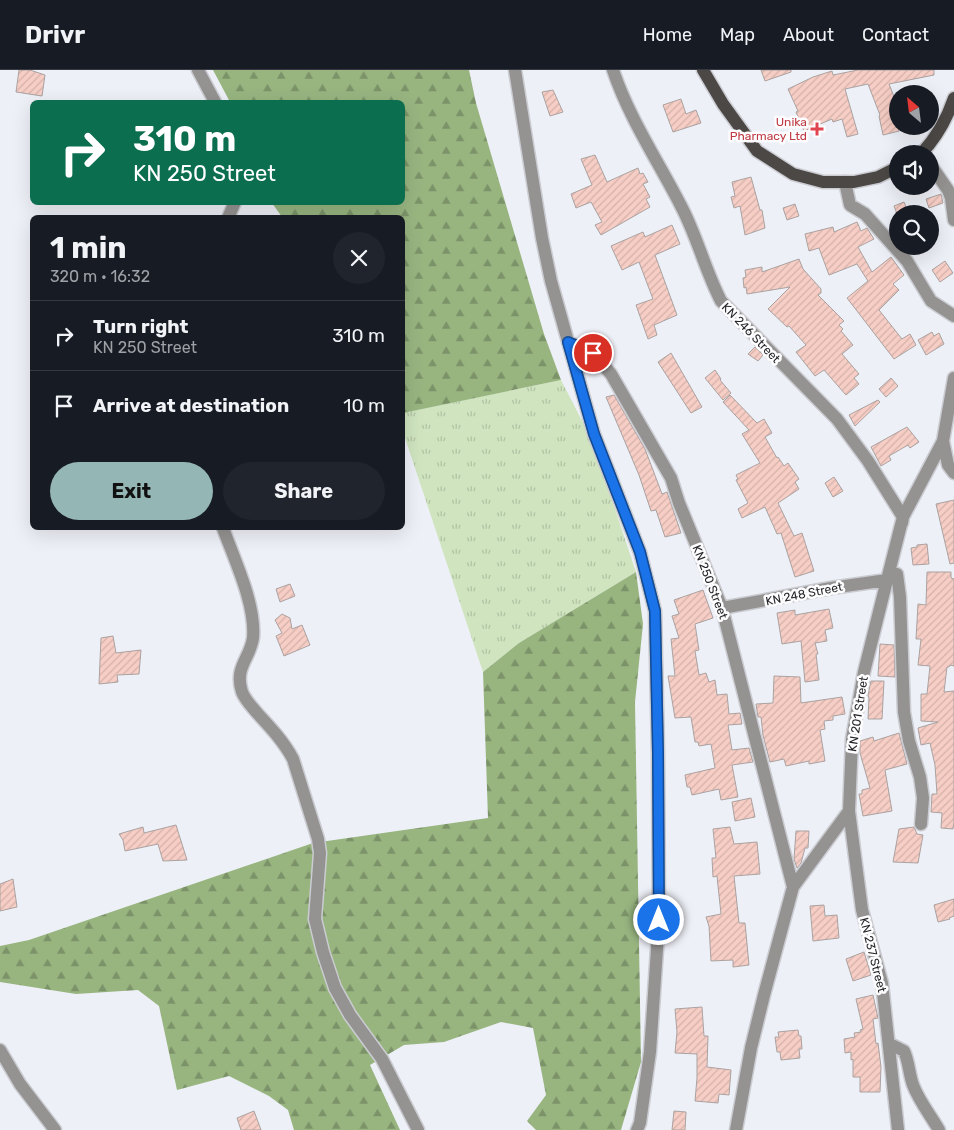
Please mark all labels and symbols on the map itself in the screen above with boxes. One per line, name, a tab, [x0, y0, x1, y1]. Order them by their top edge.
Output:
north arrow	[889, 85, 939, 135]
place label: Unika Pharmacy Ltd	[730, 115, 807, 143]
marker: Unika Pharmacy Ltd	[811, 123, 823, 135]
street label: KN 246 Street	[719, 300, 783, 366]
pin	[572, 332, 614, 374]
street label: KN 250 Street	[690, 543, 731, 621]
street label: KN 248 Street	[764, 580, 844, 608]
street label: KN 201 Street	[845, 675, 871, 753]
position arrow	[632, 893, 684, 945]
street label: KN 237 Street	[857, 916, 889, 994]

